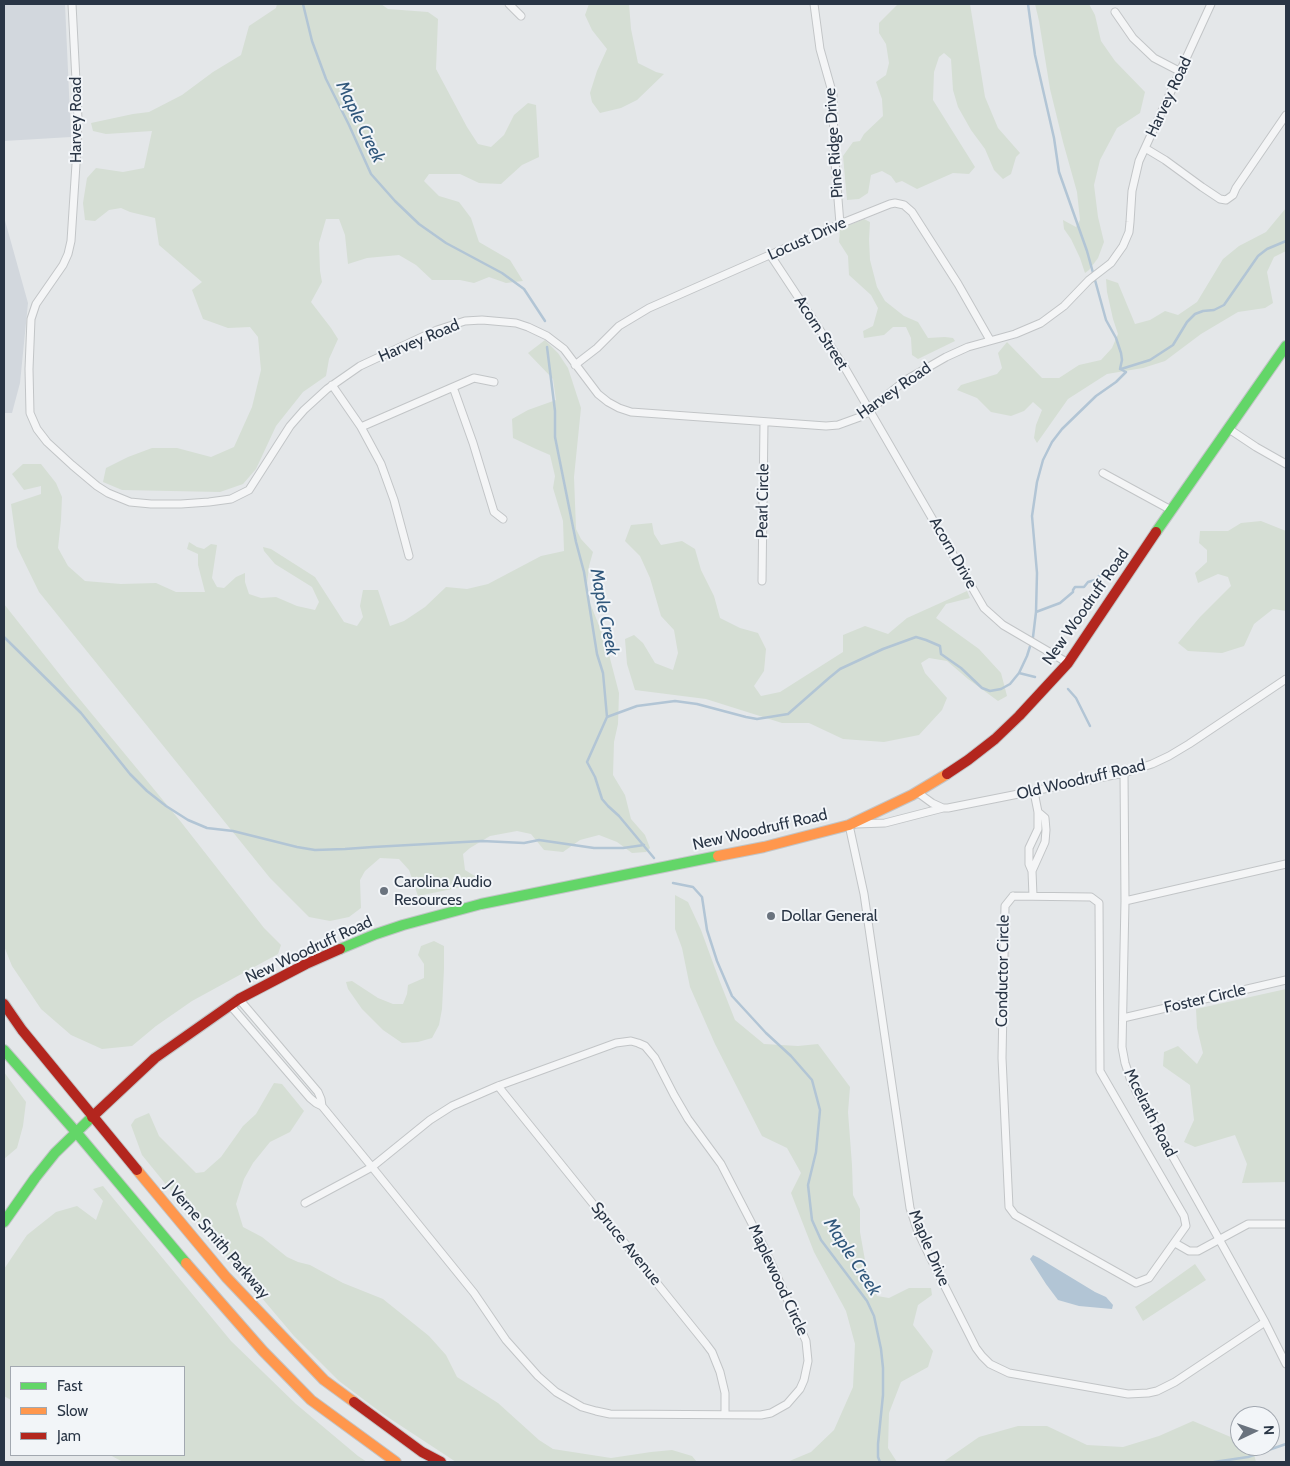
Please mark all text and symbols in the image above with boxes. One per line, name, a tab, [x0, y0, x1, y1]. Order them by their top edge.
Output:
street label: Harvey Road	[1142, 54, 1196, 140]
street label: Harvey Road	[66, 77, 86, 163]
water label: Maple Creek	[331, 78, 389, 166]
street label: Pine Ridge Drive	[821, 87, 847, 199]
street label: Locust Drive	[765, 213, 849, 265]
street label: Acorn Street	[790, 292, 852, 374]
street label: Harvey Road	[376, 315, 462, 367]
street label: Harvey Road	[853, 358, 935, 424]
street label: Pearl Circle	[753, 463, 773, 539]
street label: Acorn Drive	[925, 514, 981, 592]
street label: New Woodruff Road	[1039, 545, 1133, 669]
water label: Maple Creek	[585, 567, 623, 657]
street label: Old Woodruff Road	[1015, 756, 1147, 804]
street label: New Woodruff Road	[691, 805, 829, 855]
place label: Carolina Audio Resources	[394, 872, 492, 910]
marker: Carolina Audio Resources	[378, 885, 390, 897]
place label: Dollar General	[781, 906, 878, 926]
marker: Dollar General	[765, 910, 777, 922]
street label: New Woodruff Road	[243, 912, 375, 988]
street label: Conductor Circle	[992, 915, 1014, 1027]
street label: Foster Circle	[1162, 980, 1248, 1018]
street label: Mcelrath Road	[1119, 1066, 1181, 1160]
street label: J Verne Smith Parkway	[160, 1177, 274, 1303]
street label: Spruce Avenue	[587, 1199, 665, 1289]
street label: Maple Drive	[904, 1207, 954, 1289]
water label: Maple Creek	[819, 1214, 885, 1300]
street label: Maplewood Circle	[744, 1221, 812, 1339]
legend	[10, 1366, 185, 1456]
text: Fast	[57, 1377, 82, 1395]
text: Slow	[57, 1402, 88, 1420]
north arrow	[1230, 1406, 1280, 1456]
text: N	[1260, 1425, 1278, 1436]
text: Jam	[57, 1427, 81, 1445]

